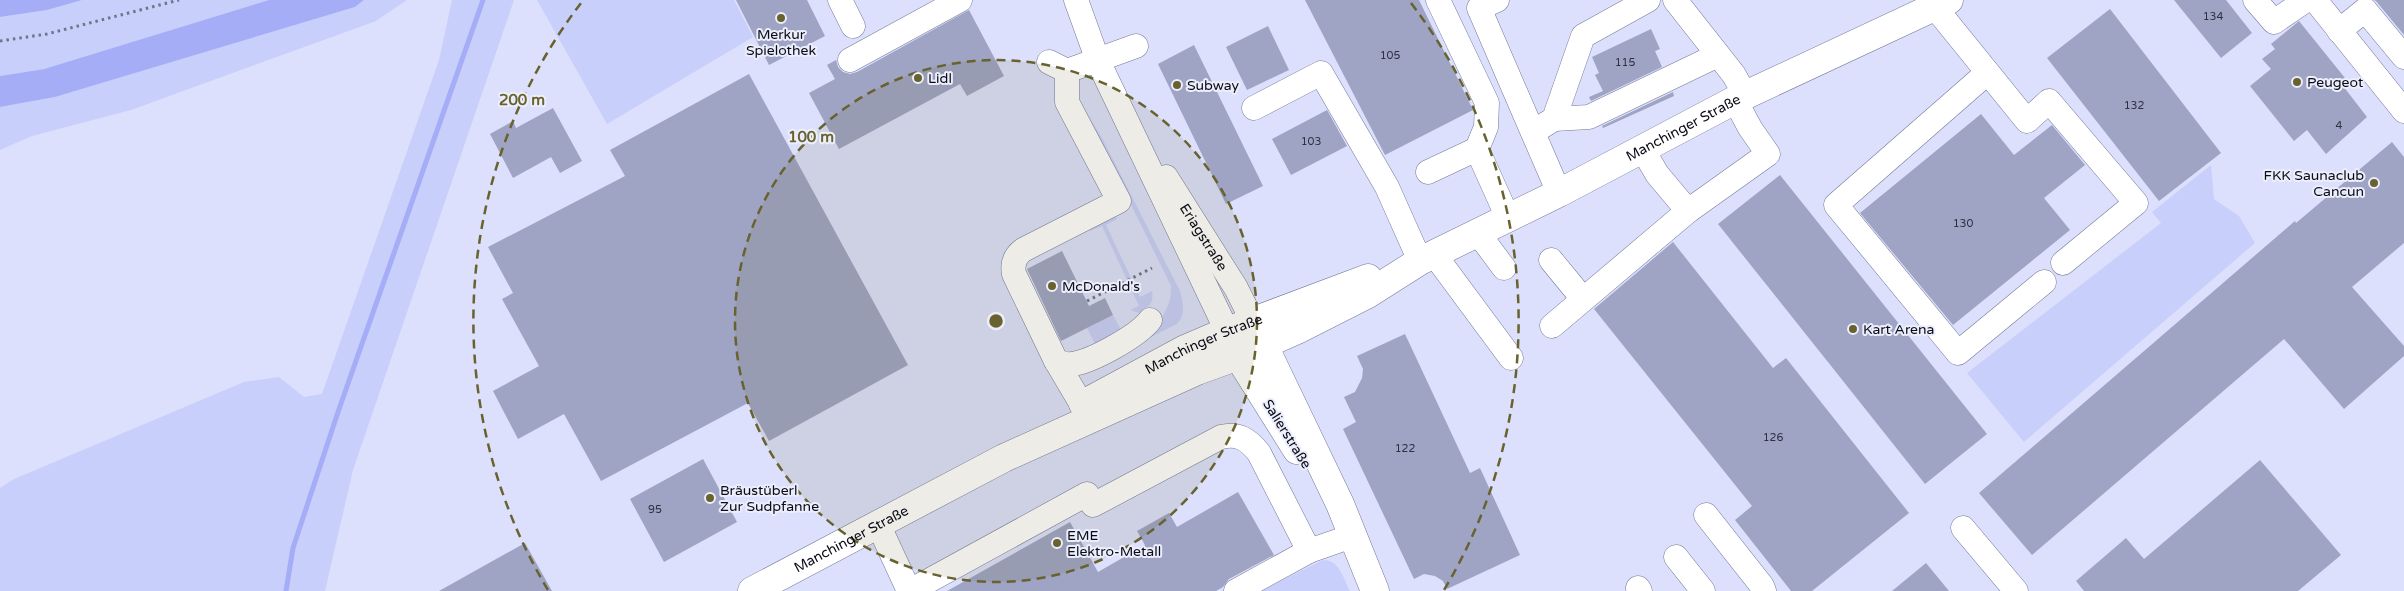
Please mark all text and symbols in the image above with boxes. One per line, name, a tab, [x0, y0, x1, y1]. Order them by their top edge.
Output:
house number: 134	[2203, 10, 2223, 23]
marker: Merkur Spielothek	[775, 12, 787, 24]
place label: Merkur Spielothek	[746, 26, 816, 59]
house number: 105	[1380, 49, 1400, 62]
house number: 115	[1615, 56, 1635, 69]
place label: Lidl	[928, 70, 952, 87]
marker: Lidl	[912, 72, 924, 84]
place label: Peugeot	[2307, 74, 2364, 91]
marker: Peugeot	[2291, 76, 2303, 88]
place label: Subway	[1187, 77, 1240, 94]
marker: Subway	[1171, 79, 1183, 91]
street label: Manchinger Straße	[1623, 90, 1743, 165]
text: 200 m	[499, 91, 545, 109]
house number: 132	[2124, 99, 2144, 112]
house number: 4	[2336, 119, 2343, 132]
text: 100 m	[788, 128, 834, 146]
house number: 103	[1301, 135, 1321, 148]
place label: FKK Saunaclub Cancun	[2263, 167, 2364, 200]
marker: FKK Saunaclub Cancun	[2368, 177, 2380, 189]
street label: Eriagstraße	[1176, 200, 1231, 274]
house number: 130	[1953, 217, 1973, 230]
place label: McDonald's	[1062, 278, 1140, 295]
marker: McDonald's	[1046, 280, 1058, 292]
street label: Manchinger Straße	[1142, 310, 1265, 378]
centre of rings	[987, 312, 1005, 330]
place label: Kart Arena	[1863, 321, 1934, 338]
marker: Kart Arena	[1847, 323, 1859, 335]
street label: Salierstraße	[1259, 396, 1315, 472]
house number: 126	[1763, 431, 1783, 444]
house number: 122	[1395, 442, 1415, 455]
place label: Bräustüberl Zur Sudpfanne	[720, 482, 819, 515]
marker: Bräustüberl Zur Sudpfanne	[704, 492, 716, 504]
street label: Manchinger Straße	[791, 502, 911, 576]
house number: 95	[648, 503, 662, 516]
place label: EME Elektro-Metall	[1067, 527, 1161, 560]
marker: EME Elektro-Metall	[1051, 537, 1063, 549]

